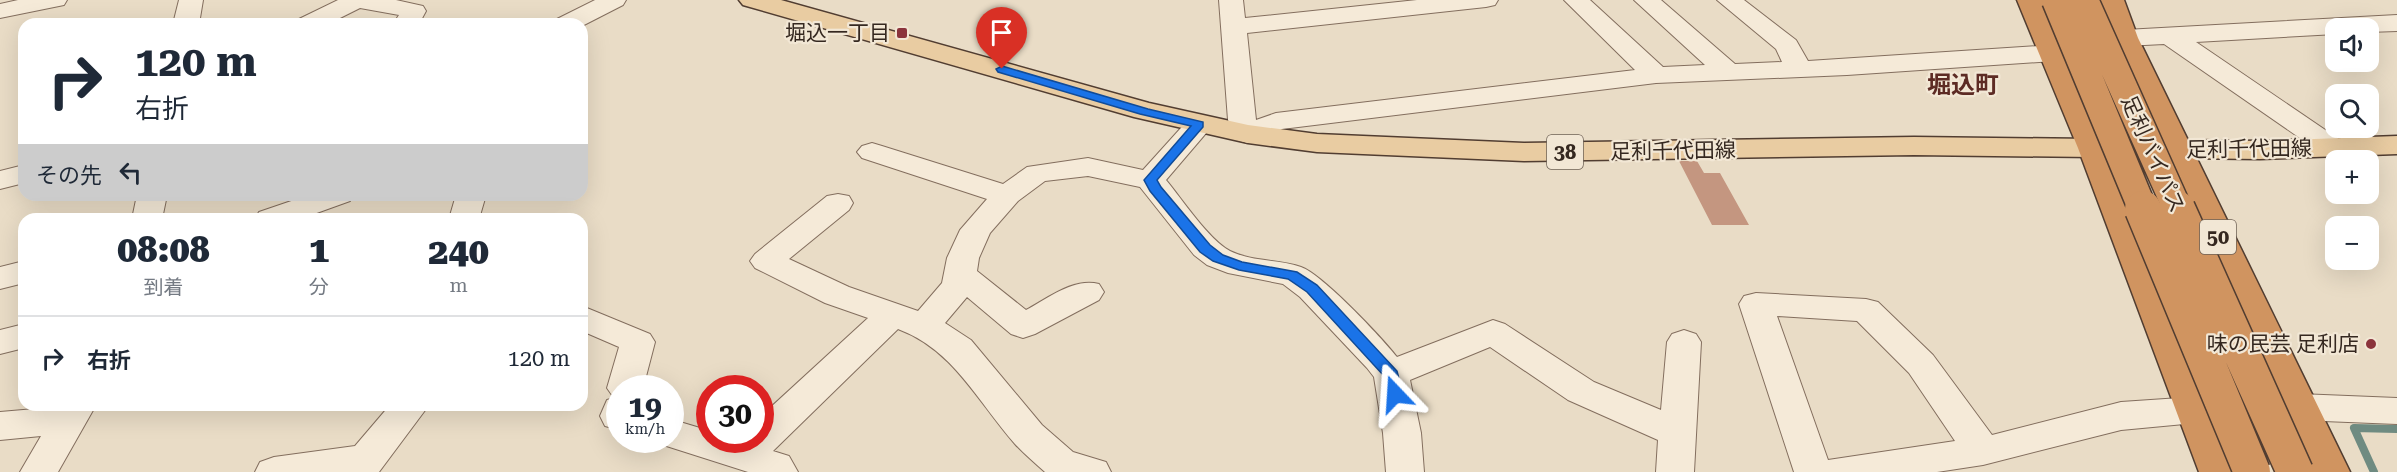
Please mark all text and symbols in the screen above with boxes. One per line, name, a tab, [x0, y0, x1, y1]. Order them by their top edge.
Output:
pin	[976, 7, 1027, 69]
icon: arrive	[985, 16, 1018, 49]
map controls	[2325, 18, 2379, 270]
button: sound	[2325, 18, 2379, 72]
place label: 堀込一丁目	[785, 21, 890, 45]
marker: 堀込一丁目	[895, 26, 909, 40]
text: 120 m	[135, 37, 257, 86]
icon: right	[36, 42, 114, 120]
district label: 堀込町	[1927, 71, 1999, 99]
button: search	[2325, 84, 2379, 138]
street label: 足利バイパス	[2116, 92, 2190, 216]
text: 右折	[135, 93, 189, 125]
road number: 38	[1547, 135, 1583, 169]
street label: 足利千代田線	[2186, 136, 2312, 162]
street label: 足利千代田線	[1610, 138, 1736, 164]
button: +	[2325, 150, 2379, 204]
icon: left	[114, 156, 147, 189]
text: その先	[36, 163, 102, 188]
button: −	[2325, 216, 2379, 270]
road number: 50	[2200, 220, 2236, 254]
text: 08:08	[117, 229, 210, 271]
text: 1	[309, 229, 329, 271]
text: 240	[428, 231, 489, 273]
text: m	[449, 273, 468, 297]
text: 到着	[143, 275, 183, 299]
text: 分	[309, 275, 329, 299]
place label: 味の民芸 足利店	[2207, 332, 2359, 356]
marker: 味の民芸 足利店	[2364, 337, 2378, 351]
icon: right	[36, 342, 69, 375]
text: 120 m	[507, 346, 570, 371]
text: 右折	[87, 348, 131, 373]
position arrow	[1363, 362, 1427, 426]
speed limit sign: 30	[696, 375, 774, 453]
text: 19	[628, 389, 662, 424]
text: km/h	[625, 420, 665, 438]

